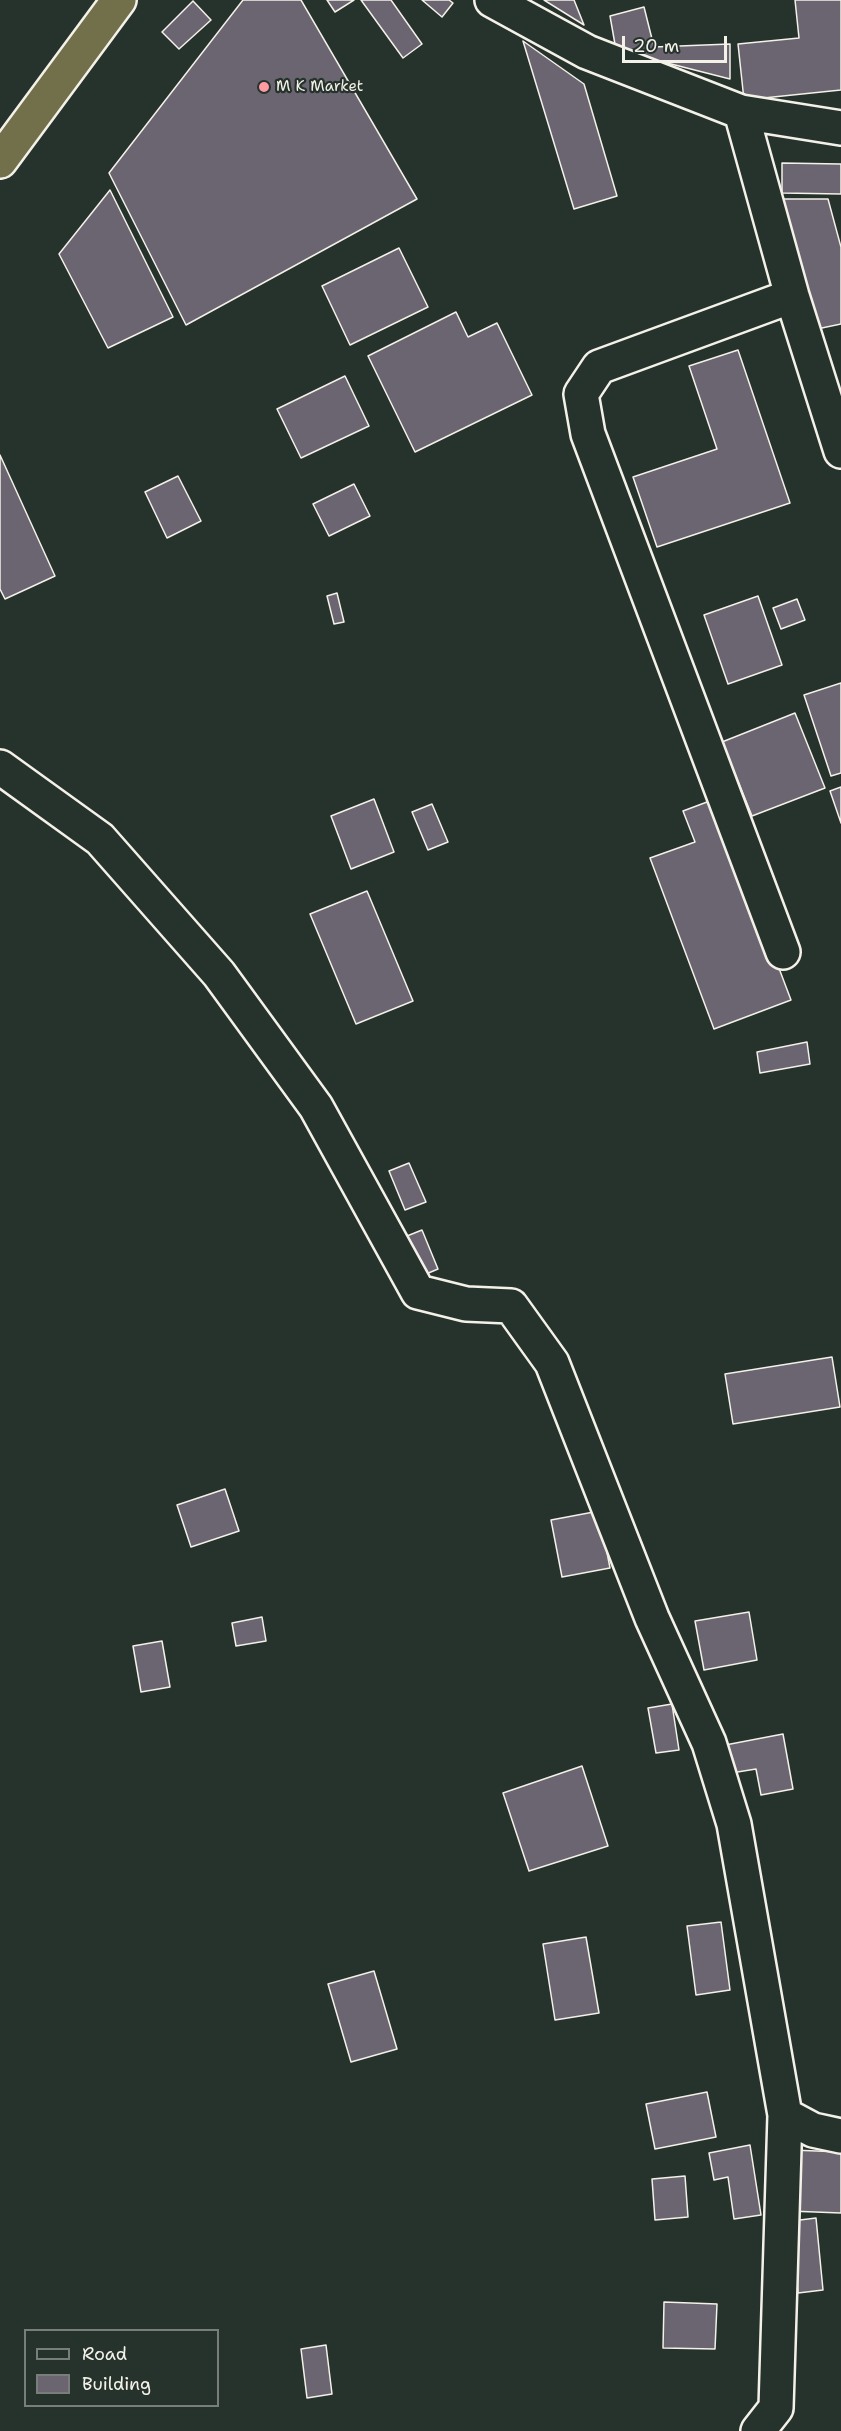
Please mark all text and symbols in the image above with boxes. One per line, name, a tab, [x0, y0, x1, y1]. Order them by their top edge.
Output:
scale bar	[625, 24, 730, 62]
text: 20 m	[633, 34, 679, 58]
place label: M K Market	[276, 78, 363, 96]
marker: M K Market	[257, 80, 271, 94]
legend	[24, 2329, 219, 2407]
text: Road	[82, 2342, 127, 2366]
text: Building	[82, 2372, 151, 2396]

